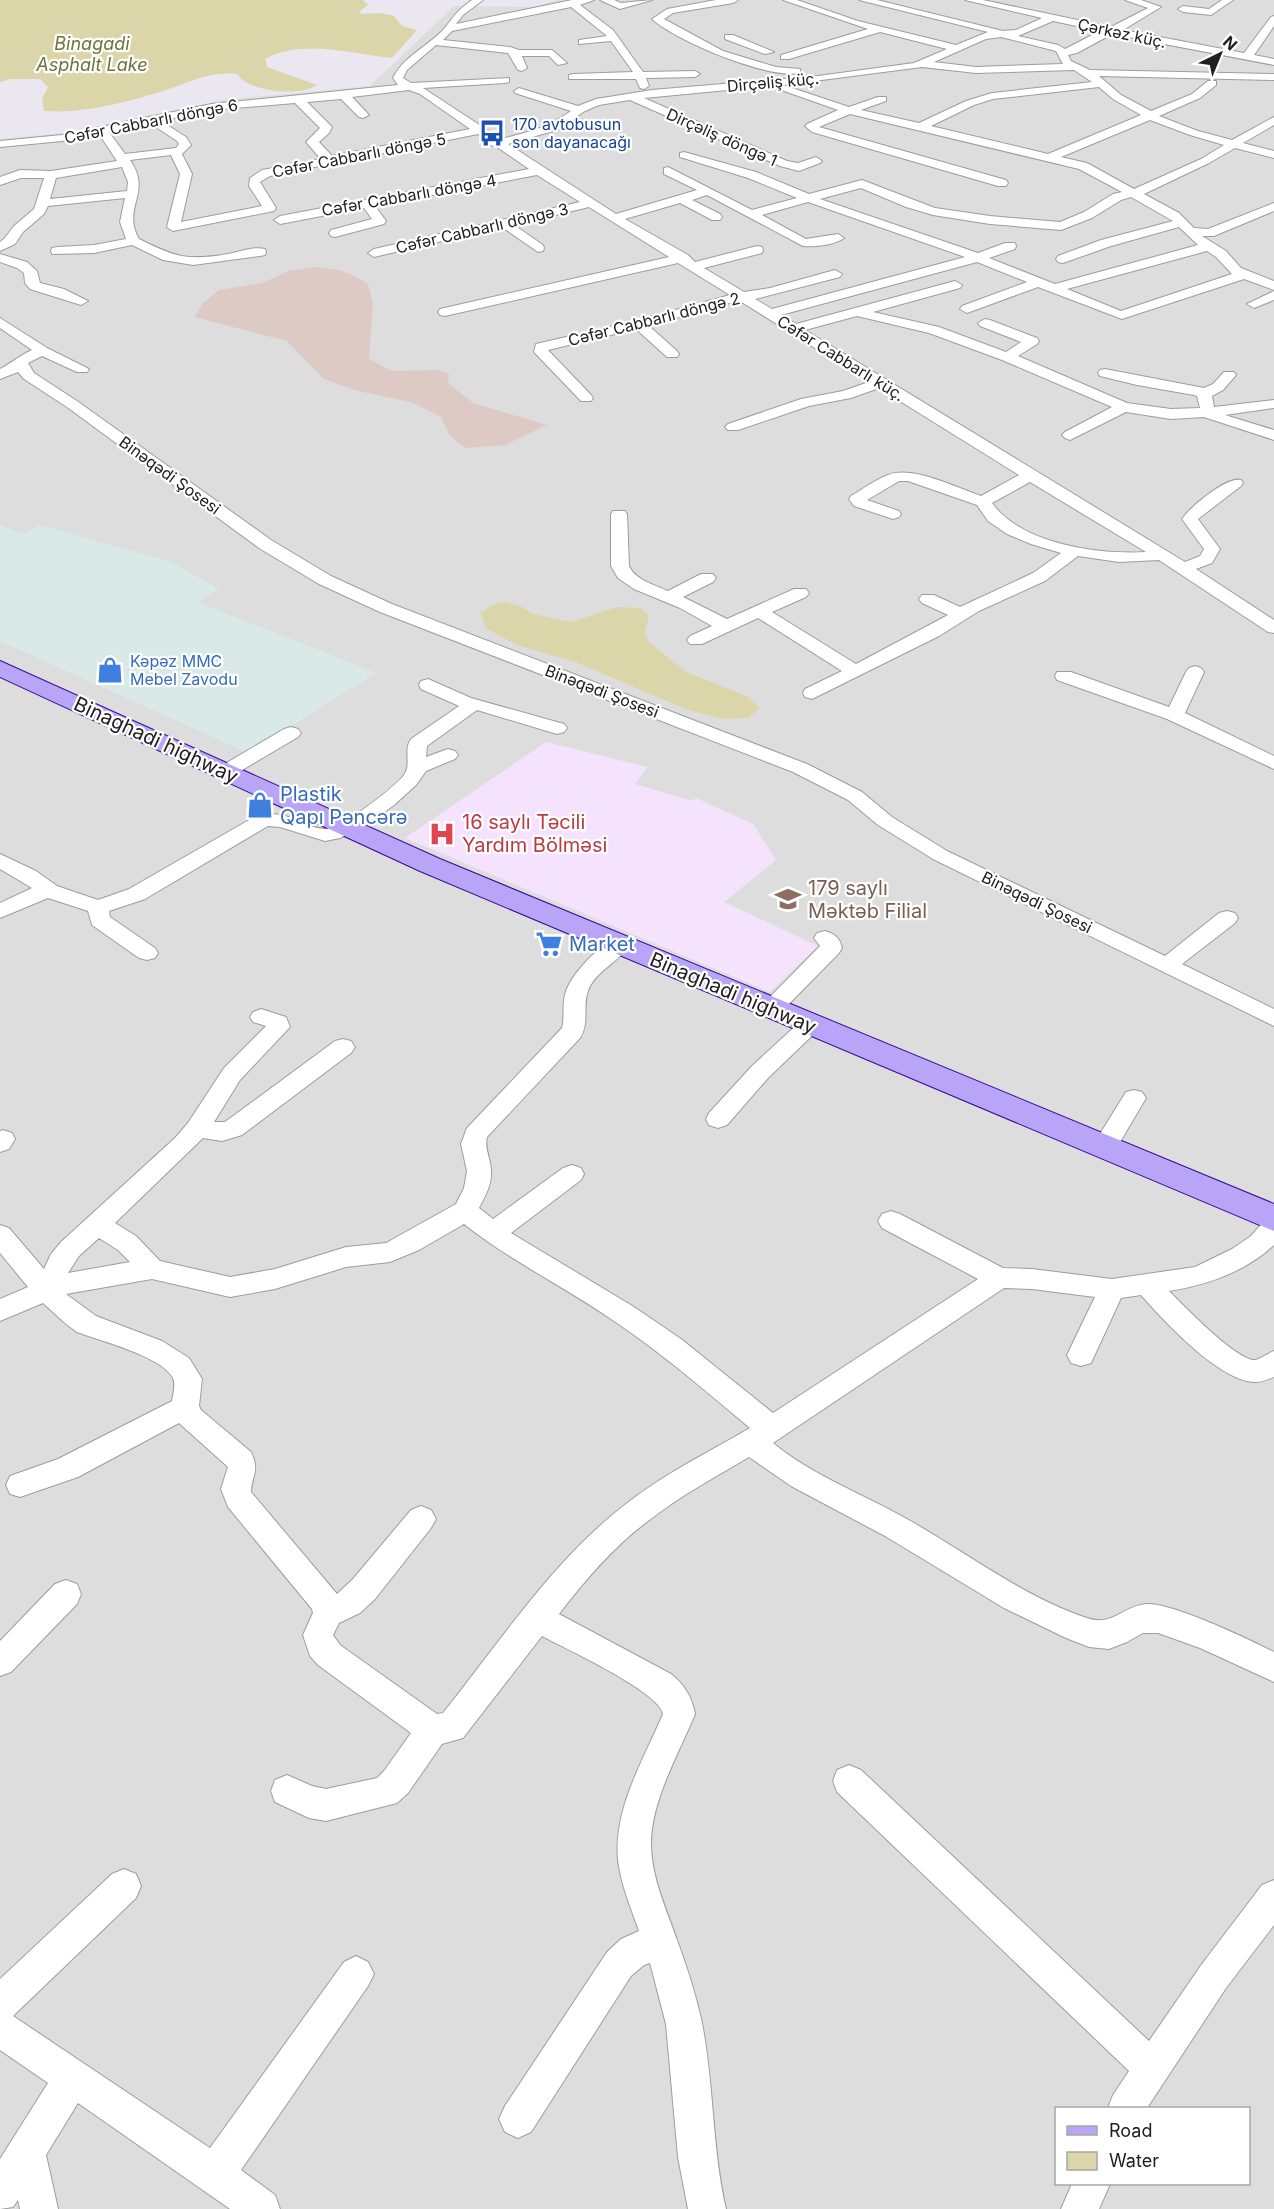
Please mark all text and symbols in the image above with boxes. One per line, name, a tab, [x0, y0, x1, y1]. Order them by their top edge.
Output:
street label: Çərkəz küç.	[1076, 14, 1168, 52]
north arrow	[1190, 24, 1250, 84]
text: N	[1219, 32, 1242, 55]
water label: Binagadi Asphalt Lake	[35, 33, 148, 75]
street label: Dirçəliş küç.	[726, 68, 820, 96]
street label: Cəfər Cabbarlı döngə 6	[62, 94, 240, 148]
street label: Dirçəliş döngə 1	[663, 104, 781, 170]
place label: 170 avtobusun son dayanacağı	[512, 114, 631, 152]
bus stop icon: 170 avtobusun son dayanacağı	[477, 118, 507, 148]
street label: Cəfər Cabbarlı döngə 5	[270, 128, 448, 182]
street label: Cəfər Cabbarlı döngə 4	[320, 170, 498, 220]
street label: Cəfər Cabbarlı döngə 3	[394, 198, 570, 258]
street label: Cəfər Cabbarlı döngə 2	[566, 288, 742, 350]
street label: Cəfər Cabbarlı küç.	[774, 311, 908, 405]
street label: Binəqədi Şosesi	[115, 432, 225, 518]
place label: Kəpəz MMC Mebel Zavodu	[130, 651, 238, 689]
shop icon: Kəpəz MMC Mebel Zavodu	[95, 655, 125, 685]
street label: Binəqədi Şosesi	[542, 660, 662, 722]
street label: Binaghadi highway	[70, 691, 242, 789]
place label: Plastik Qapı Pəncərə	[280, 782, 407, 829]
shop icon: Plastik Qapı Pəncərə	[245, 790, 275, 820]
place label: 16 saylı Təcili Yardım Bölməsi	[462, 810, 607, 857]
hospital icon: 16 saylı Təcili Yardım Bölməsi	[427, 819, 457, 849]
street label: Binəqədi Şosesi	[979, 867, 1095, 937]
place label: 179 saylı Məktəb Filial	[808, 876, 927, 923]
school or university icon: 179 saylı Məktəb Filial	[773, 884, 803, 914]
supermarket icon: Market	[534, 929, 564, 959]
place label: Market	[569, 932, 635, 956]
street label: Binaghadi highway	[646, 947, 820, 1039]
legend	[1055, 2107, 1250, 2185]
text: Road	[1109, 2120, 1152, 2141]
text: Water	[1109, 2150, 1159, 2171]

